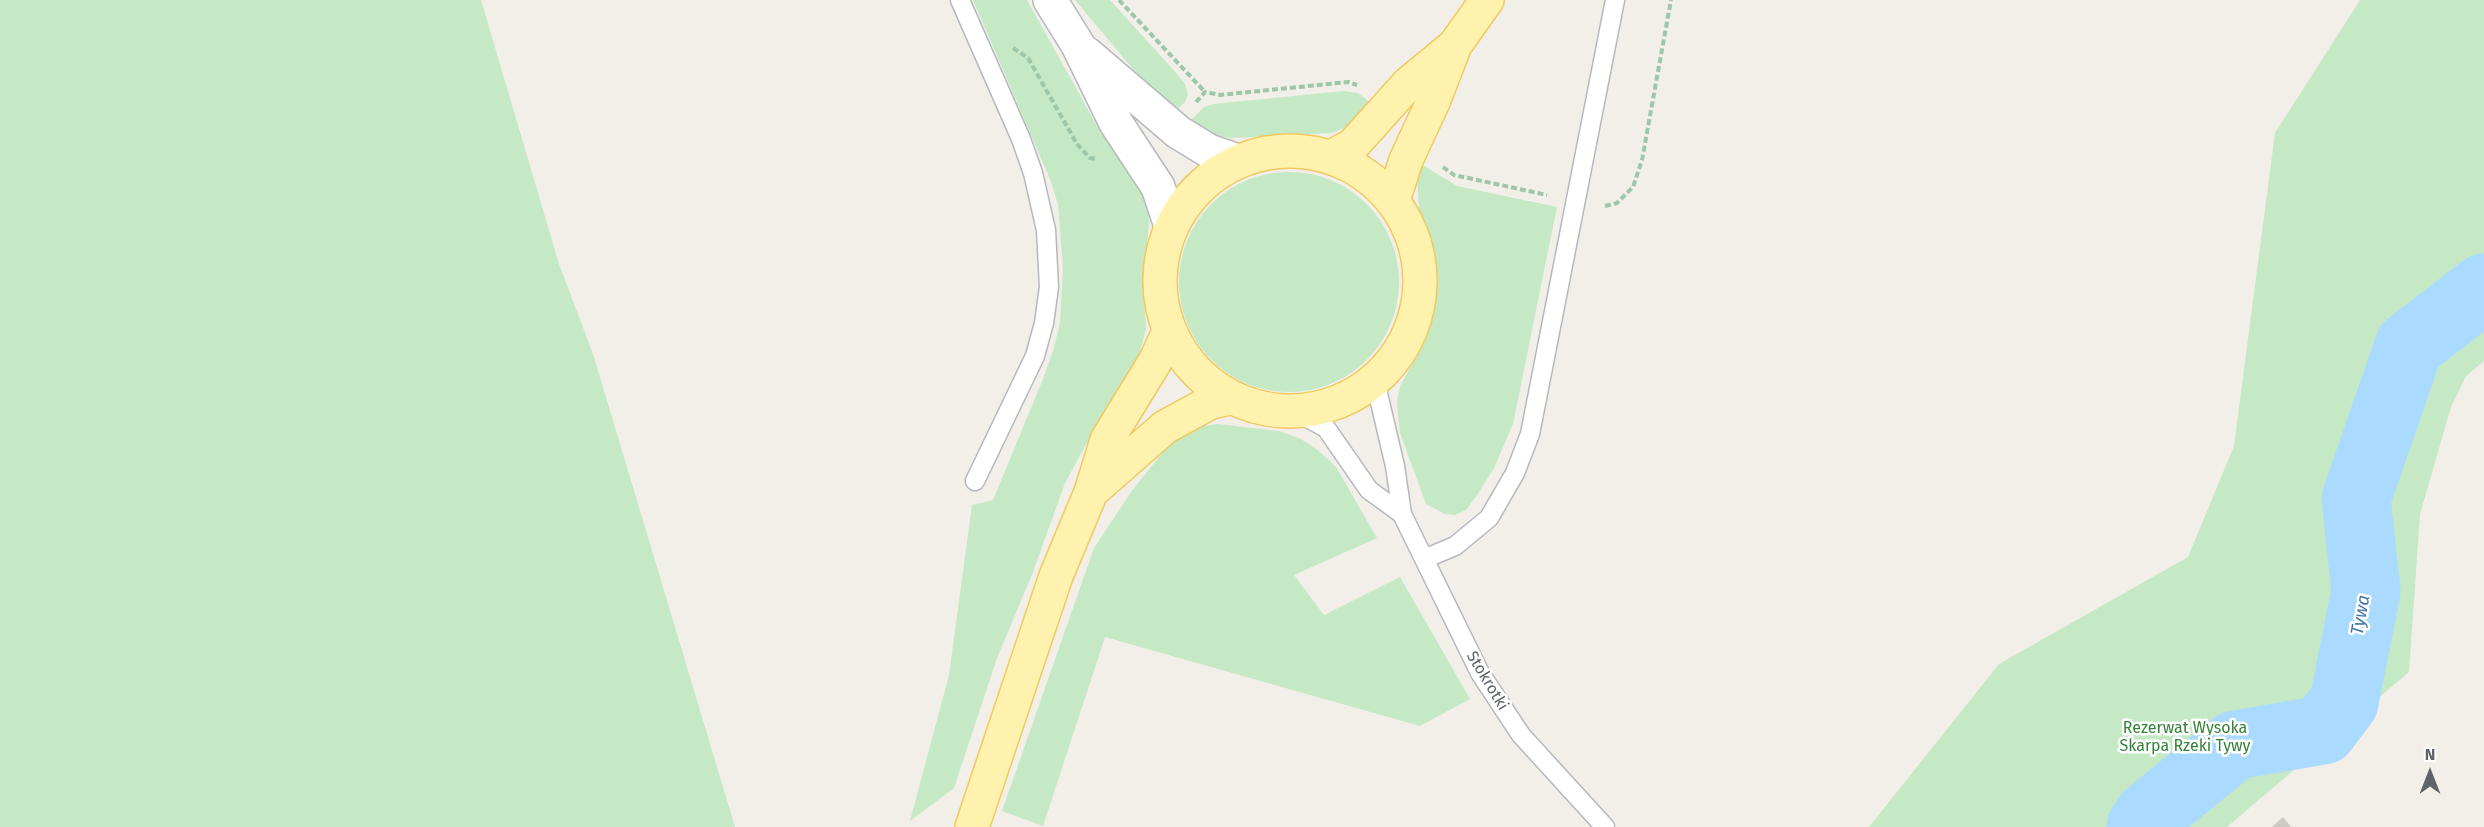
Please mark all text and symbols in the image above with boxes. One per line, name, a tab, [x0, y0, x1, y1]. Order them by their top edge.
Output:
water label: Tywa	[2347, 593, 2375, 637]
street label: Stokrotki	[1462, 648, 1512, 714]
park label: Rezerwat Wysoka Skarpa Rzeki Tywy	[2120, 719, 2250, 757]
north arrow	[2400, 743, 2460, 803]
text: N	[2425, 745, 2435, 764]

